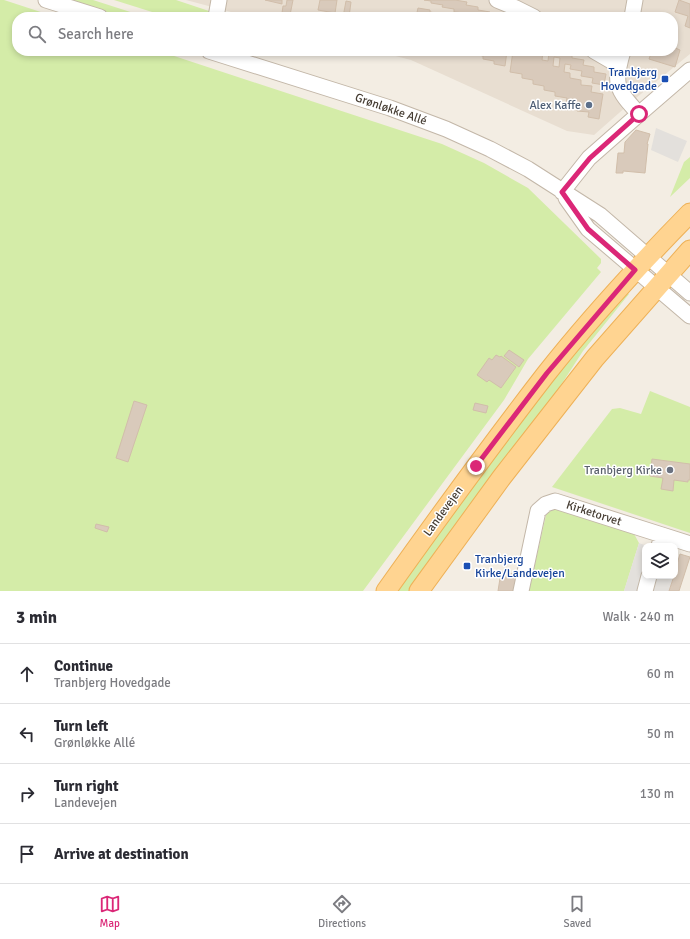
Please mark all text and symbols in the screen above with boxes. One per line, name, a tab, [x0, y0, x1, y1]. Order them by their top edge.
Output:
search box	[12, 12, 678, 56]
icon: search	[26, 23, 48, 45]
text: Search here	[58, 25, 134, 43]
place label: Tranbjerg Hovedgade	[600, 65, 657, 94]
marker: Tranbjerg Hovedgade	[660, 74, 670, 84]
street label: Grønløkke Allé	[353, 90, 429, 129]
place label: Alex Kaffe	[529, 98, 581, 113]
marker: Alex Kaffe	[584, 100, 594, 110]
route start	[630, 105, 648, 123]
route end	[467, 457, 485, 475]
place label: Tranbjerg Kirke	[584, 463, 662, 478]
marker: Tranbjerg Kirke	[665, 465, 675, 475]
street label: Landevejen	[420, 483, 467, 539]
street label: Kirketorvet	[564, 498, 623, 529]
map controls	[642, 543, 678, 579]
button: layers	[642, 543, 678, 579]
place label: Tranbjerg Kirke/Landevejen	[475, 552, 565, 581]
marker: Tranbjerg Kirke/Landevejen	[462, 561, 472, 571]
text: 3 min	[16, 607, 57, 628]
text: Walk · 240 m	[603, 609, 674, 625]
text: Continue	[54, 657, 113, 675]
icon: ahead	[16, 663, 38, 685]
text: 60 m	[647, 666, 674, 682]
text: Tranbjerg Hovedgade	[54, 675, 171, 691]
text: Turn left	[54, 717, 108, 735]
icon: left	[16, 723, 38, 745]
text: 50 m	[647, 726, 674, 742]
text: Grønløkke Allé	[54, 735, 135, 751]
text: Turn right	[54, 777, 119, 795]
icon: right	[16, 783, 38, 805]
text: 130 m	[640, 786, 674, 802]
text: Landevejen	[54, 795, 117, 811]
icon: arrive	[16, 843, 38, 865]
text: Arrive at destination	[54, 845, 189, 863]
tab: Map	[99, 893, 121, 930]
tab: Directions	[318, 893, 366, 930]
tab: Saved	[564, 893, 591, 930]

